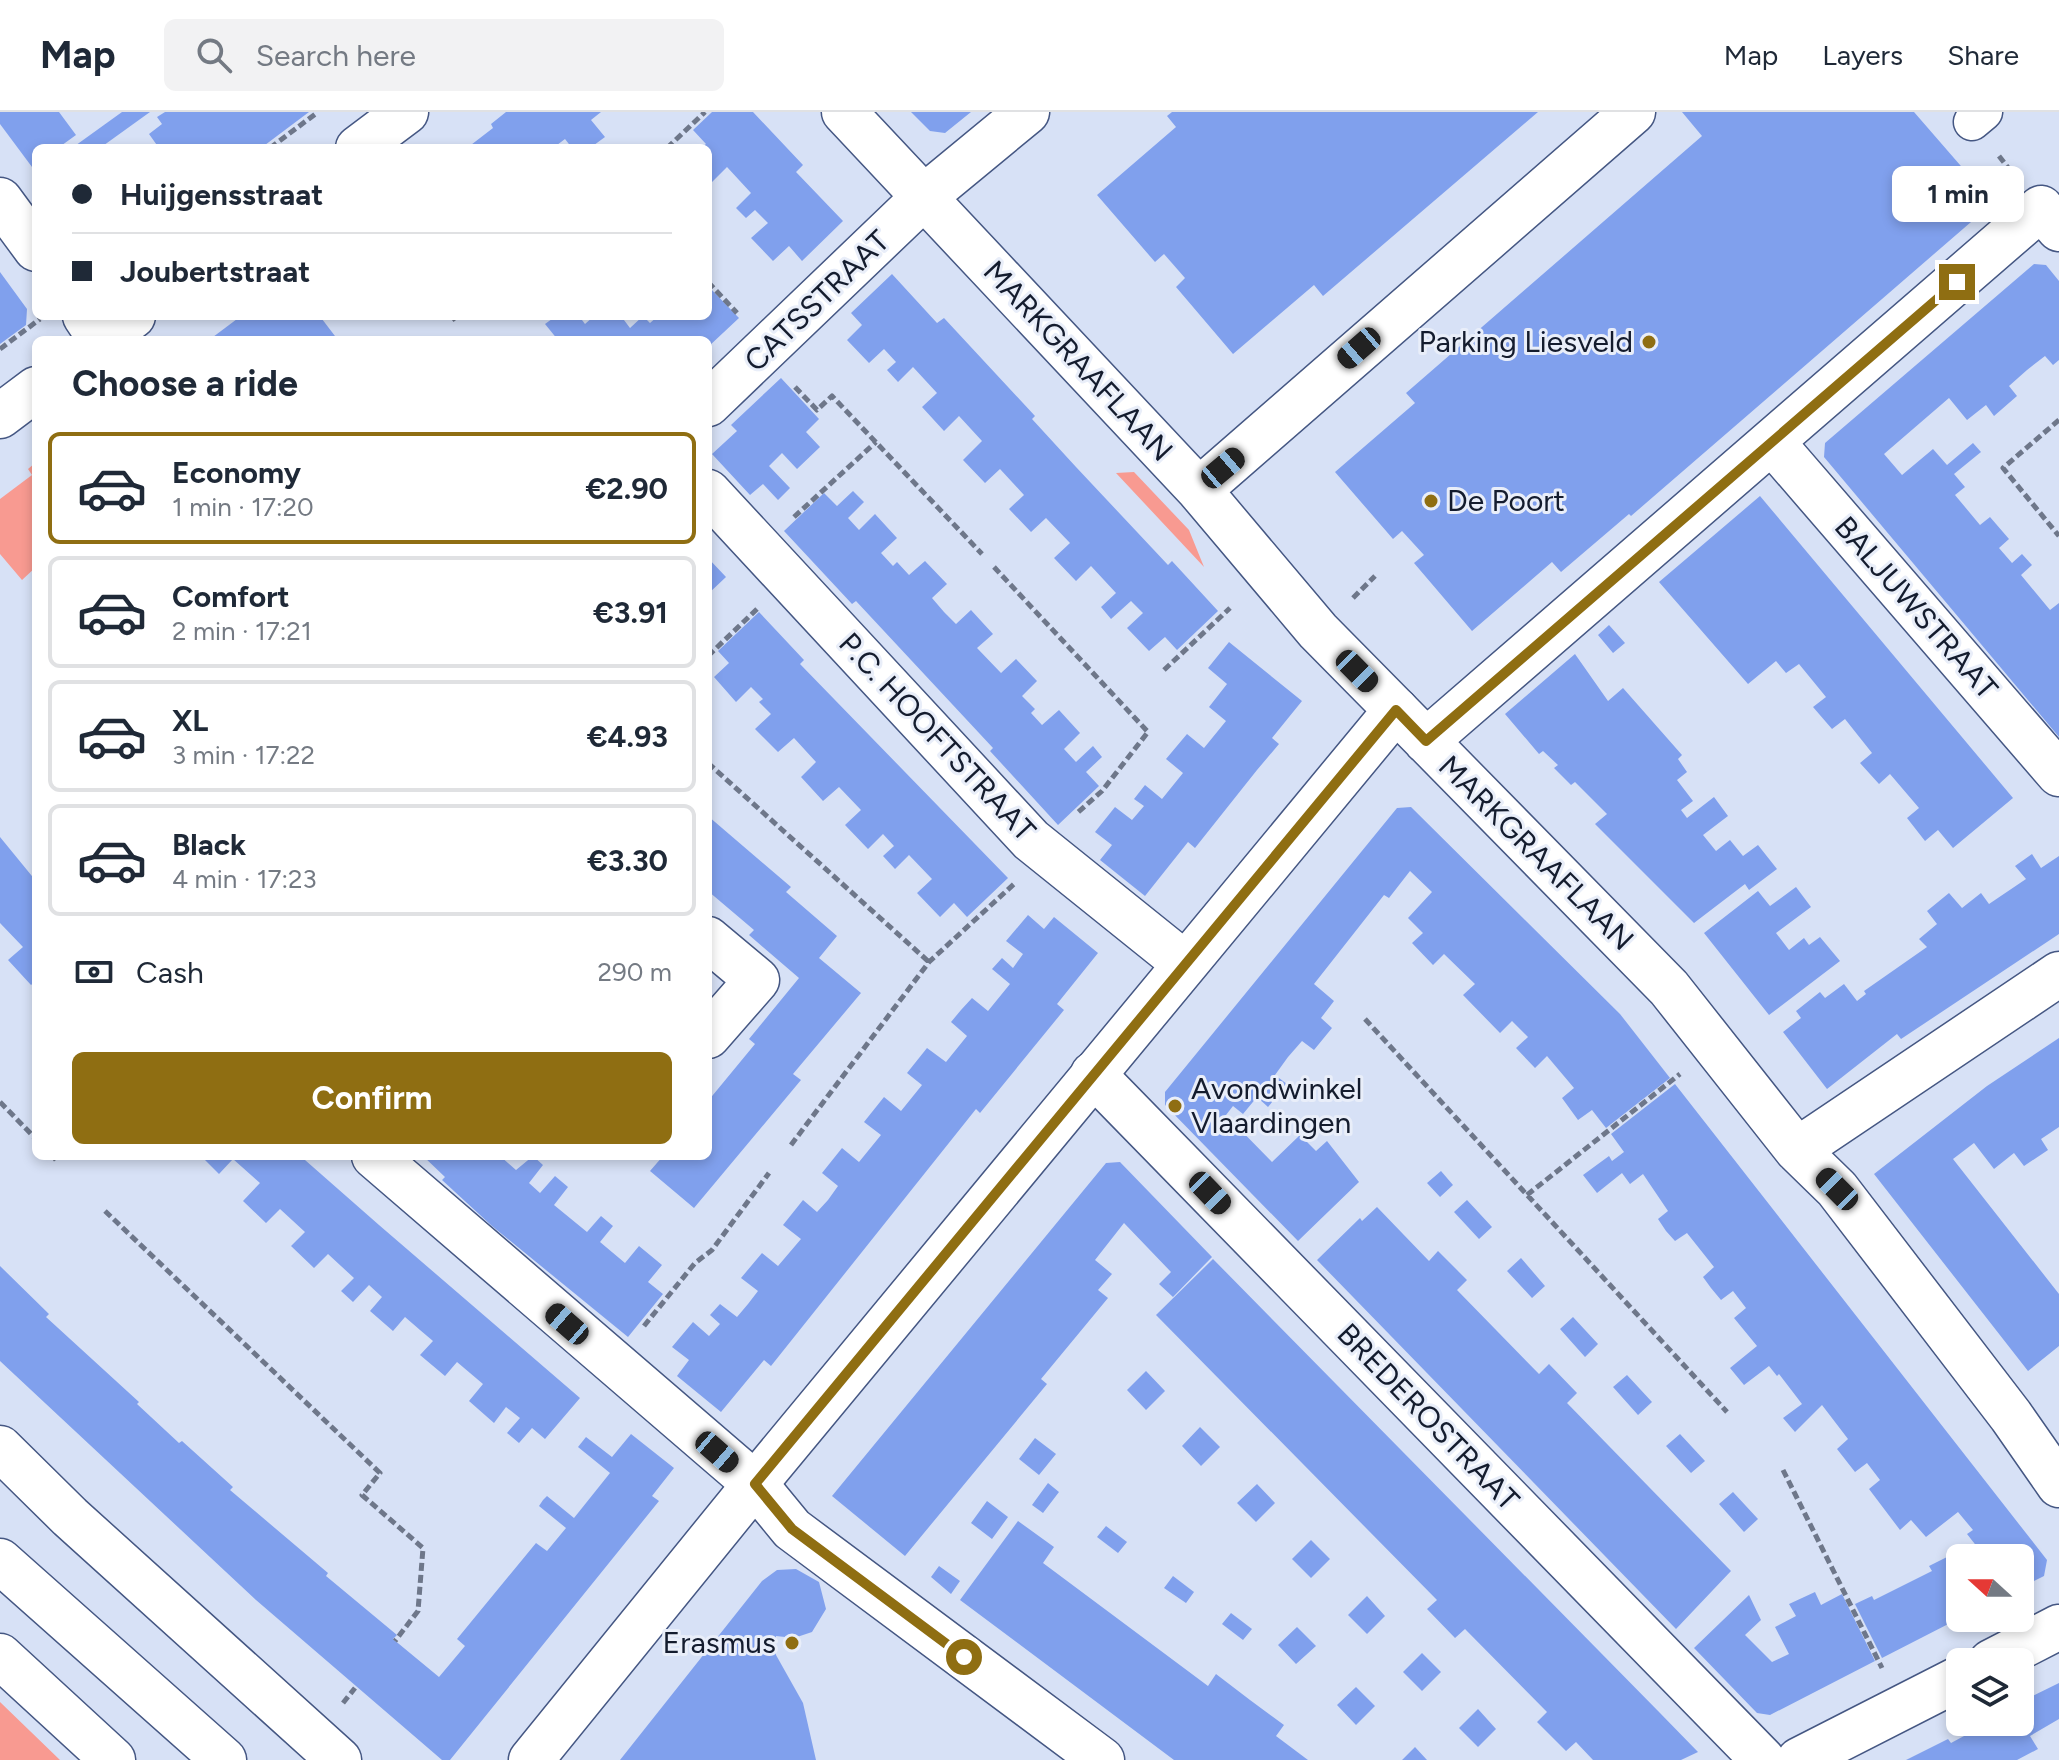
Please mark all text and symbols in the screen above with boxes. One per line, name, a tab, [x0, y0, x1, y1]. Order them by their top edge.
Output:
search box	[164, 19, 724, 91]
text: Map	[40, 32, 116, 78]
icon: search	[192, 33, 236, 77]
text: Search here	[256, 37, 416, 74]
text: Map	[1724, 38, 1778, 72]
text: Layers	[1822, 38, 1903, 72]
text: Share	[1947, 38, 2019, 72]
callout: 1 min	[1891, 166, 2023, 222]
text: Huijgensstraat	[120, 176, 323, 213]
text: 1 min	[1927, 178, 1989, 210]
street label: CATSSTRAAT	[736, 222, 897, 379]
text: Joubertstraat	[120, 253, 310, 290]
street label: MARKGRAAFLAAN	[976, 253, 1181, 469]
route end	[1939, 264, 1975, 300]
car	[1333, 323, 1385, 373]
place label: Parking Liesveld	[1418, 323, 1633, 360]
marker: Parking Liesveld	[1640, 333, 1658, 351]
text: Choose a ride	[72, 362, 298, 405]
car	[1197, 443, 1249, 493]
icon: car	[76, 452, 148, 524]
text: Economy	[172, 454, 301, 491]
text: €2.90	[586, 470, 668, 507]
place label: De Poort	[1447, 482, 1565, 519]
text: 1 min · 17:20	[172, 491, 314, 523]
marker: De Poort	[1422, 492, 1440, 510]
street label: BALJUWSTRAAT	[1827, 509, 2006, 707]
icon: car	[76, 576, 148, 648]
text: Comfort	[172, 578, 290, 615]
text: €3.91	[593, 594, 668, 631]
text: 2 min · 17:21	[172, 615, 312, 647]
street label: P.C. HOOFTSTRAAT	[831, 625, 1044, 849]
car	[1332, 646, 1382, 696]
icon: car	[76, 700, 148, 772]
text: XL	[172, 702, 208, 739]
text: €4.93	[587, 718, 668, 755]
text: 3 min · 17:22	[172, 739, 315, 771]
street label: MARKGRAAFLAAN	[1431, 747, 1642, 958]
icon: car	[76, 824, 148, 896]
text: Black	[172, 826, 246, 863]
text: €3.30	[587, 842, 668, 879]
text: 4 min · 17:23	[172, 863, 317, 895]
icon: cash	[72, 950, 116, 994]
text: Cash	[136, 954, 204, 991]
text: 290 m	[598, 956, 672, 988]
button: Confirm	[72, 1052, 672, 1144]
place label: Avondwinkel Vlaardingen	[1191, 1070, 1362, 1141]
marker: Avondwinkel Vlaardingen	[1166, 1097, 1184, 1115]
car	[1812, 1164, 1862, 1214]
car	[1185, 1167, 1235, 1219]
car	[541, 1299, 593, 1349]
street label: BREDEROSTRAAT	[1330, 1315, 1527, 1518]
car	[691, 1427, 743, 1477]
north arrow	[1946, 1544, 2034, 1632]
map controls	[1946, 1544, 2034, 1736]
place label: Erasmus	[663, 1624, 776, 1661]
marker: Erasmus	[783, 1634, 801, 1652]
route start	[946, 1639, 982, 1675]
button: layers	[1946, 1648, 2034, 1736]

